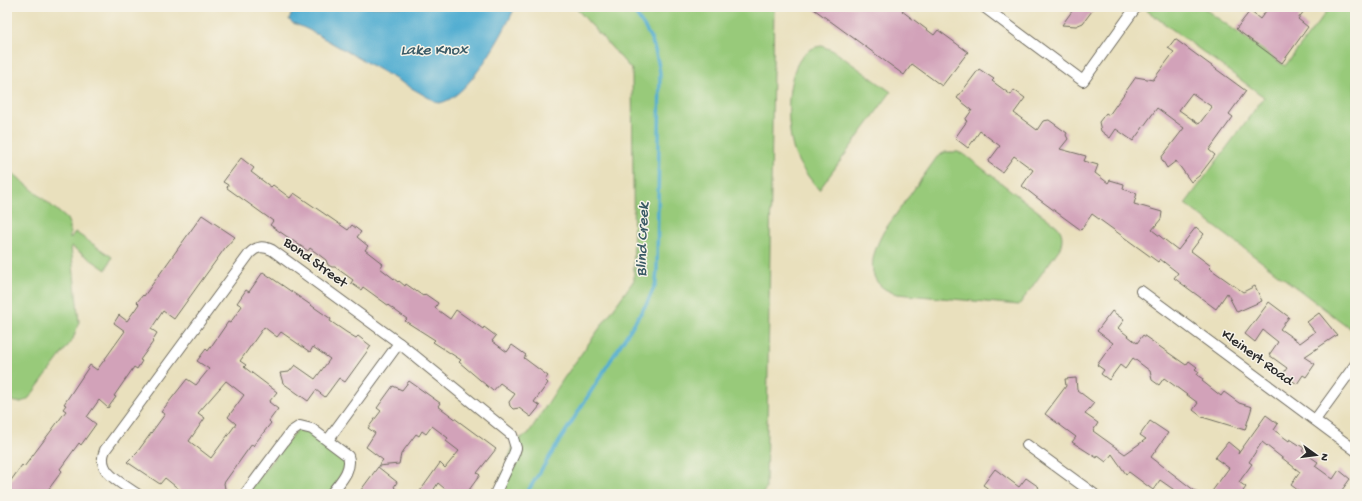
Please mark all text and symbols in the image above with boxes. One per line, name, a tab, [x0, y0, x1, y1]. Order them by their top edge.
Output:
water label: Lake Knox	[400, 42, 469, 61]
water label: Blind Creek	[633, 201, 655, 277]
street label: Bond Street	[279, 233, 352, 293]
street label: Kleinert Road	[1217, 326, 1298, 391]
north arrow	[1296, 435, 1336, 475]
text: N	[1317, 452, 1330, 462]

